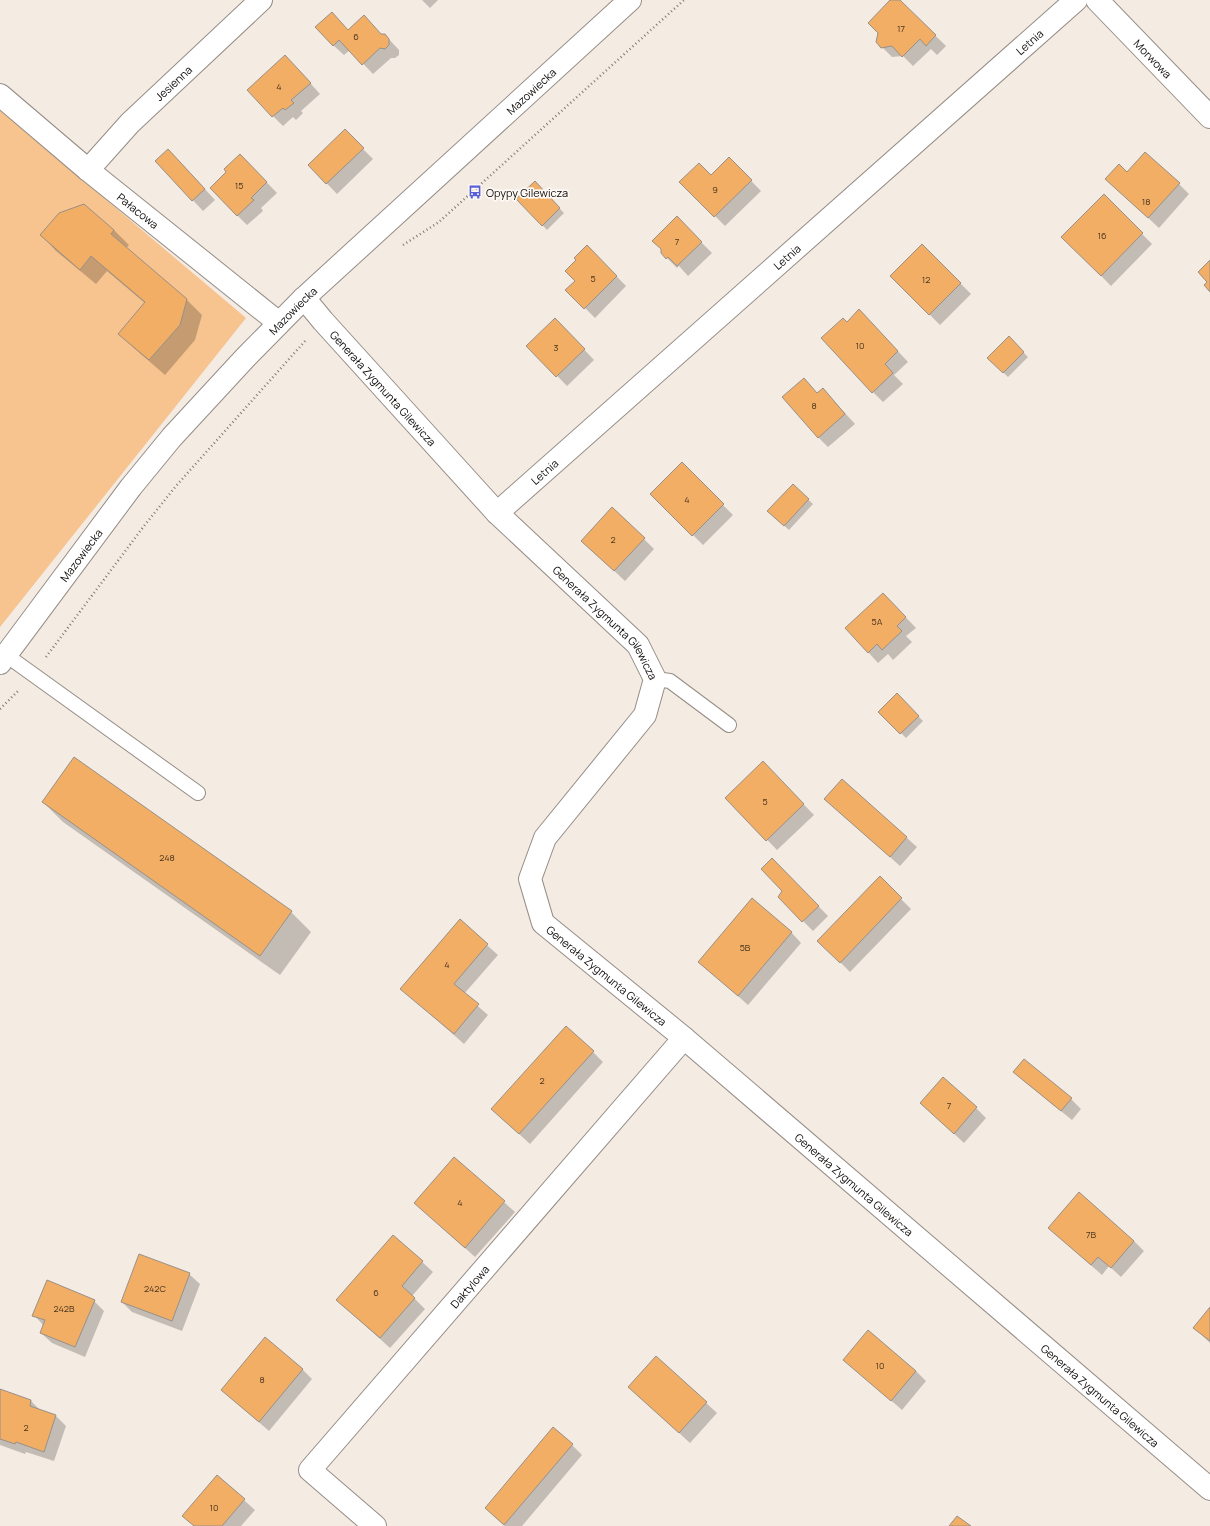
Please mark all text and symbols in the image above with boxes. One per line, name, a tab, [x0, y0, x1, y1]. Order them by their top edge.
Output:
house number: 17	[897, 22, 905, 35]
street label: Letnia	[1012, 25, 1046, 58]
house number: 6	[353, 30, 359, 43]
street label: Morwowa	[1131, 36, 1176, 81]
street label: Jesienna	[151, 62, 195, 104]
street label: Mazowiecka	[503, 64, 559, 117]
house number: 4	[276, 80, 282, 93]
house number: 15	[235, 179, 243, 192]
house number: 9	[712, 183, 718, 196]
bus stop icon: Opypy Gilewicza	[467, 184, 483, 200]
place label: Opypy Gilewicza	[486, 185, 568, 200]
street label: Pałacowa	[114, 189, 162, 231]
house number: 18	[1142, 195, 1150, 208]
house number: 16	[1097, 229, 1107, 242]
house number: 7	[675, 235, 680, 248]
street label: Letnia	[770, 240, 804, 272]
house number: 5	[590, 272, 596, 285]
house number: 12	[922, 273, 930, 286]
street label: Mazowiecka	[265, 283, 320, 337]
street label: Generała Zygmunta Gilewicza	[327, 327, 440, 449]
house number: 10	[856, 339, 865, 352]
house number: 3	[554, 341, 559, 354]
house number: 8	[811, 399, 817, 412]
street label: Letnia	[527, 455, 561, 487]
house number: 4	[684, 493, 690, 506]
street label: Mazowiecka	[56, 525, 105, 584]
house number: 2	[610, 533, 616, 546]
street label: Generała Zygmunta Gilewicza	[550, 562, 661, 682]
house number: 5A	[872, 615, 883, 628]
house number: 5	[762, 795, 768, 808]
house number: 248	[159, 851, 175, 864]
street label: Generała Zygmunta Gilewicza	[544, 922, 670, 1029]
house number: 5B	[740, 941, 751, 954]
house number: 4	[444, 958, 450, 971]
house number: 2	[539, 1074, 545, 1087]
house number: 7	[947, 1099, 952, 1112]
street label: Generała Zygmunta Gilewicza	[792, 1129, 917, 1239]
house number: 4	[457, 1196, 463, 1209]
house number: 7B	[1086, 1228, 1096, 1241]
street label: Daktylowa	[446, 1261, 492, 1311]
house number: 242C	[144, 1282, 166, 1295]
house number: 6	[373, 1286, 379, 1299]
house number: 242B	[54, 1302, 75, 1315]
street label: Generała Zygmunta Gilewicza	[1038, 1340, 1163, 1450]
house number: 10	[876, 1359, 885, 1372]
house number: 8	[259, 1373, 265, 1386]
house number: 2	[23, 1421, 29, 1434]
house number: 10	[210, 1501, 219, 1514]

